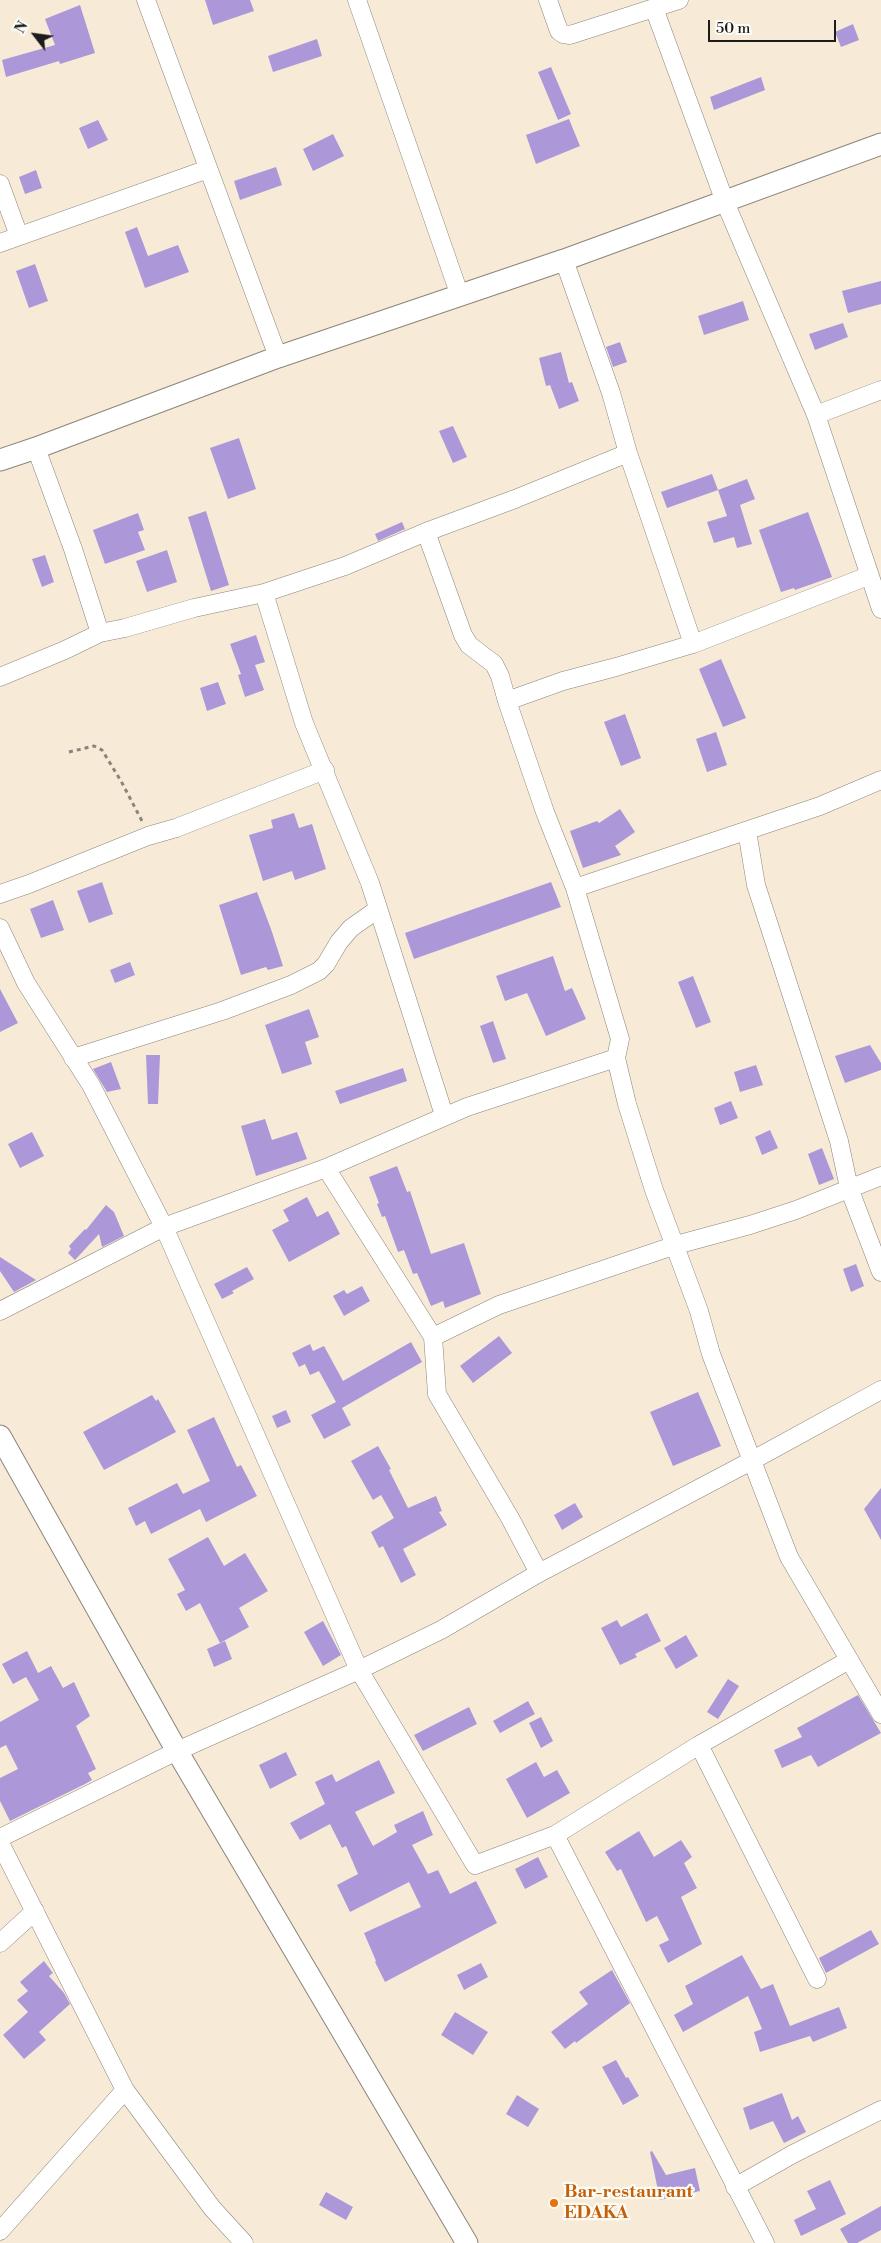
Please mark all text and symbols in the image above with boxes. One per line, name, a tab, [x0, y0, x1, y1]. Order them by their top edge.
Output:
north arrow	[10, 10, 60, 60]
scale bar	[711, 10, 838, 42]
text: N	[11, 18, 33, 37]
text: 50 m	[716, 19, 750, 38]
place label: Bar-restaurant EDAKA	[564, 2182, 693, 2224]
marker: Bar-restaurant EDAKA	[548, 2197, 560, 2209]

